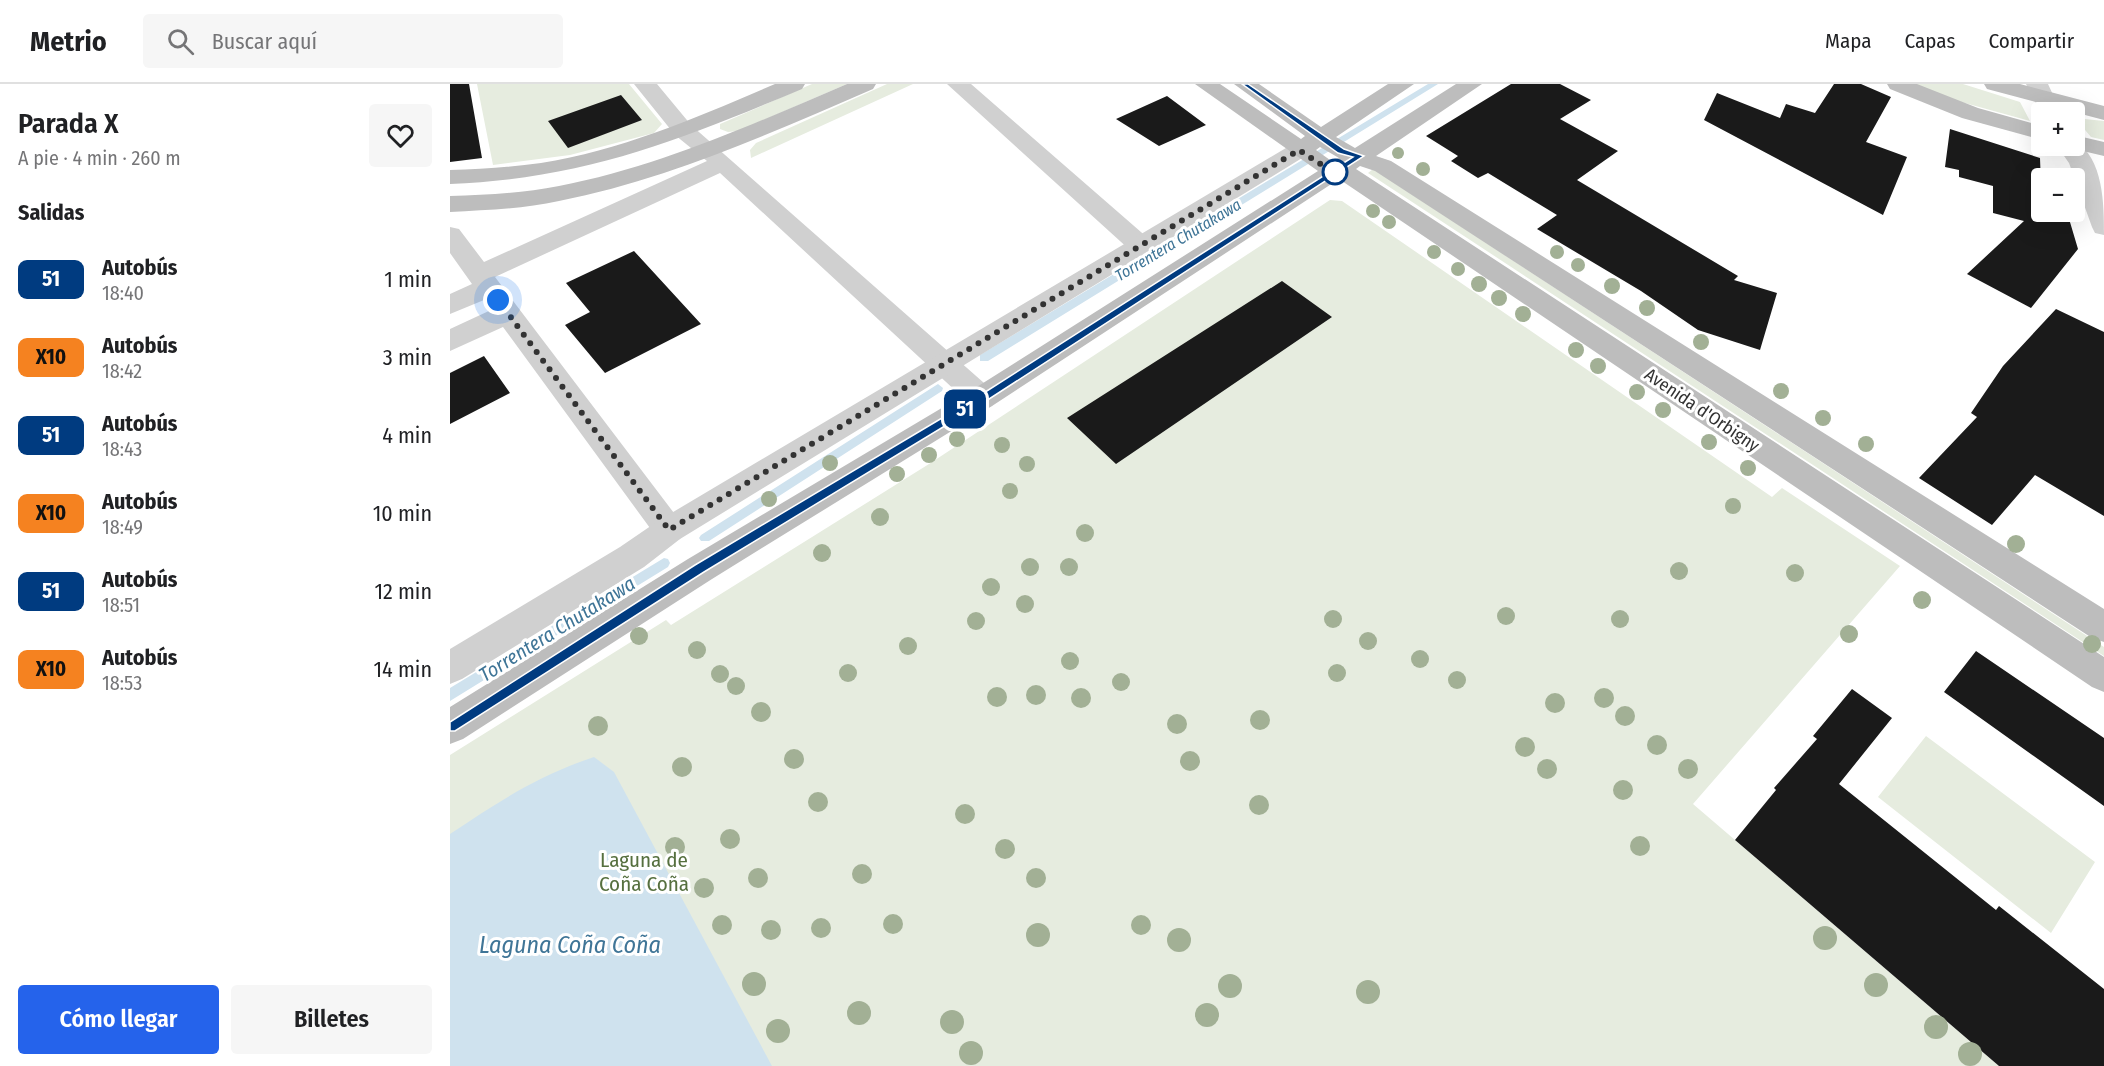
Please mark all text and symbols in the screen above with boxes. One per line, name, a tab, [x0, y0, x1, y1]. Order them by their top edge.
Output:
search box	[143, 14, 563, 68]
text: Metrio	[30, 25, 107, 58]
icon: search	[164, 25, 197, 58]
text: Buscar aquí	[212, 28, 317, 55]
text: Mapa	[1825, 28, 1872, 54]
text: Capas	[1905, 28, 1955, 54]
text: Compartir	[1988, 28, 2074, 54]
map controls	[2031, 102, 2085, 222]
button: +	[2031, 102, 2085, 156]
button: heart	[369, 104, 432, 167]
text: Parada X	[18, 107, 118, 140]
text: A pie · 4 min · 260 m	[18, 146, 181, 170]
unlabelled marker	[1322, 159, 1348, 185]
button: −	[2031, 168, 2085, 222]
water label: Torrentera Chutakawa	[1112, 195, 1244, 285]
text: Salidas	[18, 199, 84, 226]
text: Autobús	[102, 254, 177, 281]
text: 51	[42, 266, 60, 292]
text: 1 min	[384, 266, 432, 293]
text: 18:40	[102, 281, 144, 305]
your location	[483, 285, 513, 315]
text: Autobús	[102, 332, 177, 359]
text: X10	[36, 344, 66, 370]
text: 3 min	[383, 344, 432, 371]
text: 18:42	[102, 359, 142, 383]
street label: Avenida d'Orbigny	[1640, 363, 1764, 457]
line badge: 51	[938, 390, 992, 428]
text: 51	[956, 396, 974, 422]
text: Autobús	[102, 410, 177, 437]
text: 51	[42, 422, 60, 448]
text: 4 min	[382, 422, 432, 449]
text: 18:43	[102, 437, 142, 461]
text: Autobús	[102, 488, 177, 515]
text: X10	[36, 500, 66, 526]
text: 10 min	[373, 500, 432, 527]
text: 18:49	[102, 515, 143, 539]
text: Autobús	[102, 566, 177, 593]
water label: Torrentera Chutakawa	[474, 571, 640, 687]
text: 51	[42, 578, 60, 604]
text: 12 min	[374, 578, 432, 605]
text: 18:51	[102, 593, 140, 617]
text: Autobús	[102, 644, 177, 671]
text: X10	[36, 656, 66, 682]
text: 14 min	[374, 656, 432, 683]
text: 18:53	[102, 671, 142, 695]
park label: Laguna de Coña Coña	[599, 847, 689, 897]
water label: Laguna Coña Coña	[479, 931, 661, 959]
button: Cómo llegar	[18, 985, 219, 1054]
button: Billetes	[231, 985, 432, 1054]

